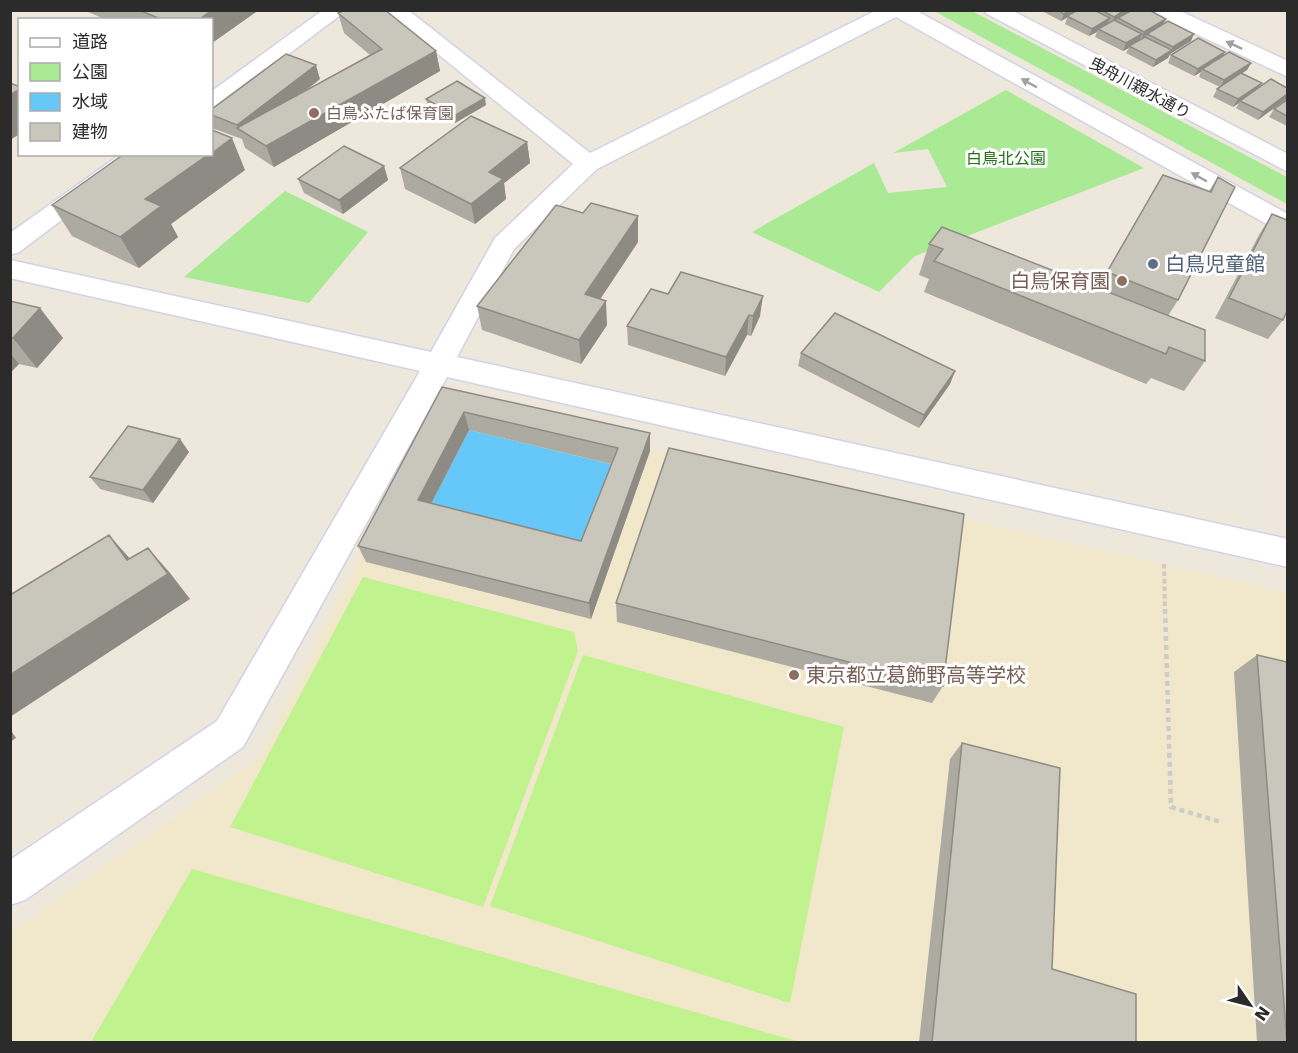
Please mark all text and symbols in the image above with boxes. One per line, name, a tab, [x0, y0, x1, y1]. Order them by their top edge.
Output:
legend	[18, 18, 213, 156]
text: 道路	[72, 31, 108, 52]
one-way arrow	[1226, 41, 1243, 50]
street label: 曳舟川親水通り	[1086, 53, 1194, 123]
text: 公園	[72, 61, 108, 82]
one-way arrow	[1020, 78, 1037, 88]
text: 水域	[72, 91, 108, 112]
place label: 白鳥ふたば保育園	[326, 104, 454, 123]
marker: 白鳥ふたば保育園	[307, 106, 321, 120]
text: 建物	[72, 121, 108, 142]
park label: 白鳥北公園	[966, 149, 1046, 168]
one-way arrow	[1191, 172, 1208, 182]
place label: 白鳥児童館	[1165, 252, 1265, 276]
marker: 白鳥児童館	[1146, 257, 1160, 271]
place label: 白鳥保育園	[1010, 269, 1110, 293]
marker: 白鳥保育園	[1115, 274, 1129, 288]
place label: 東京都立葛飾野高等学校	[806, 663, 1026, 687]
marker: 東京都立葛飾野高等学校	[787, 668, 801, 682]
north arrow	[1220, 975, 1280, 1035]
text: N	[1250, 1002, 1273, 1024]

